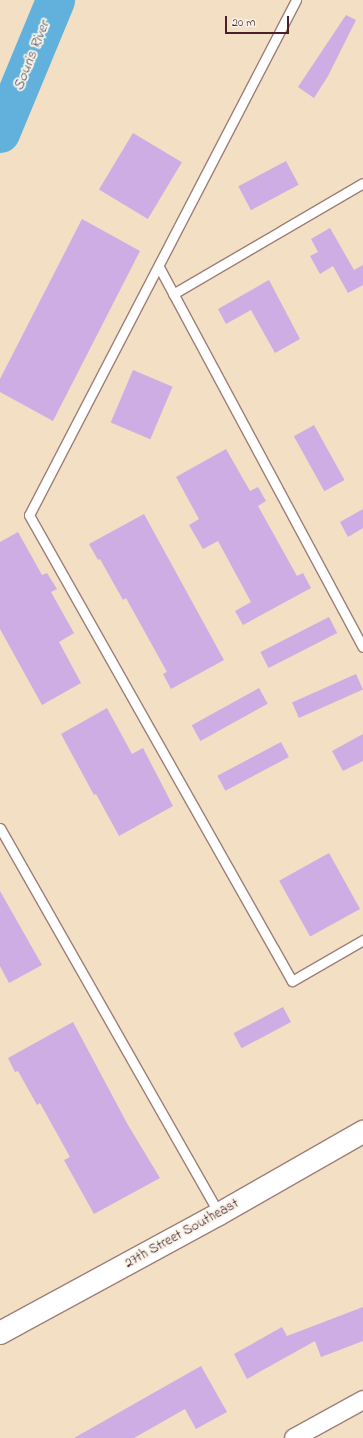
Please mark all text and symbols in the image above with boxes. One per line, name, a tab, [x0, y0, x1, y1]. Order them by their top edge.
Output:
scale bar	[227, 8, 291, 34]
text: 20 m	[232, 14, 255, 32]
water label: Souris River	[10, 19, 54, 93]
street label: 27th Street Southeast	[122, 1196, 242, 1272]

